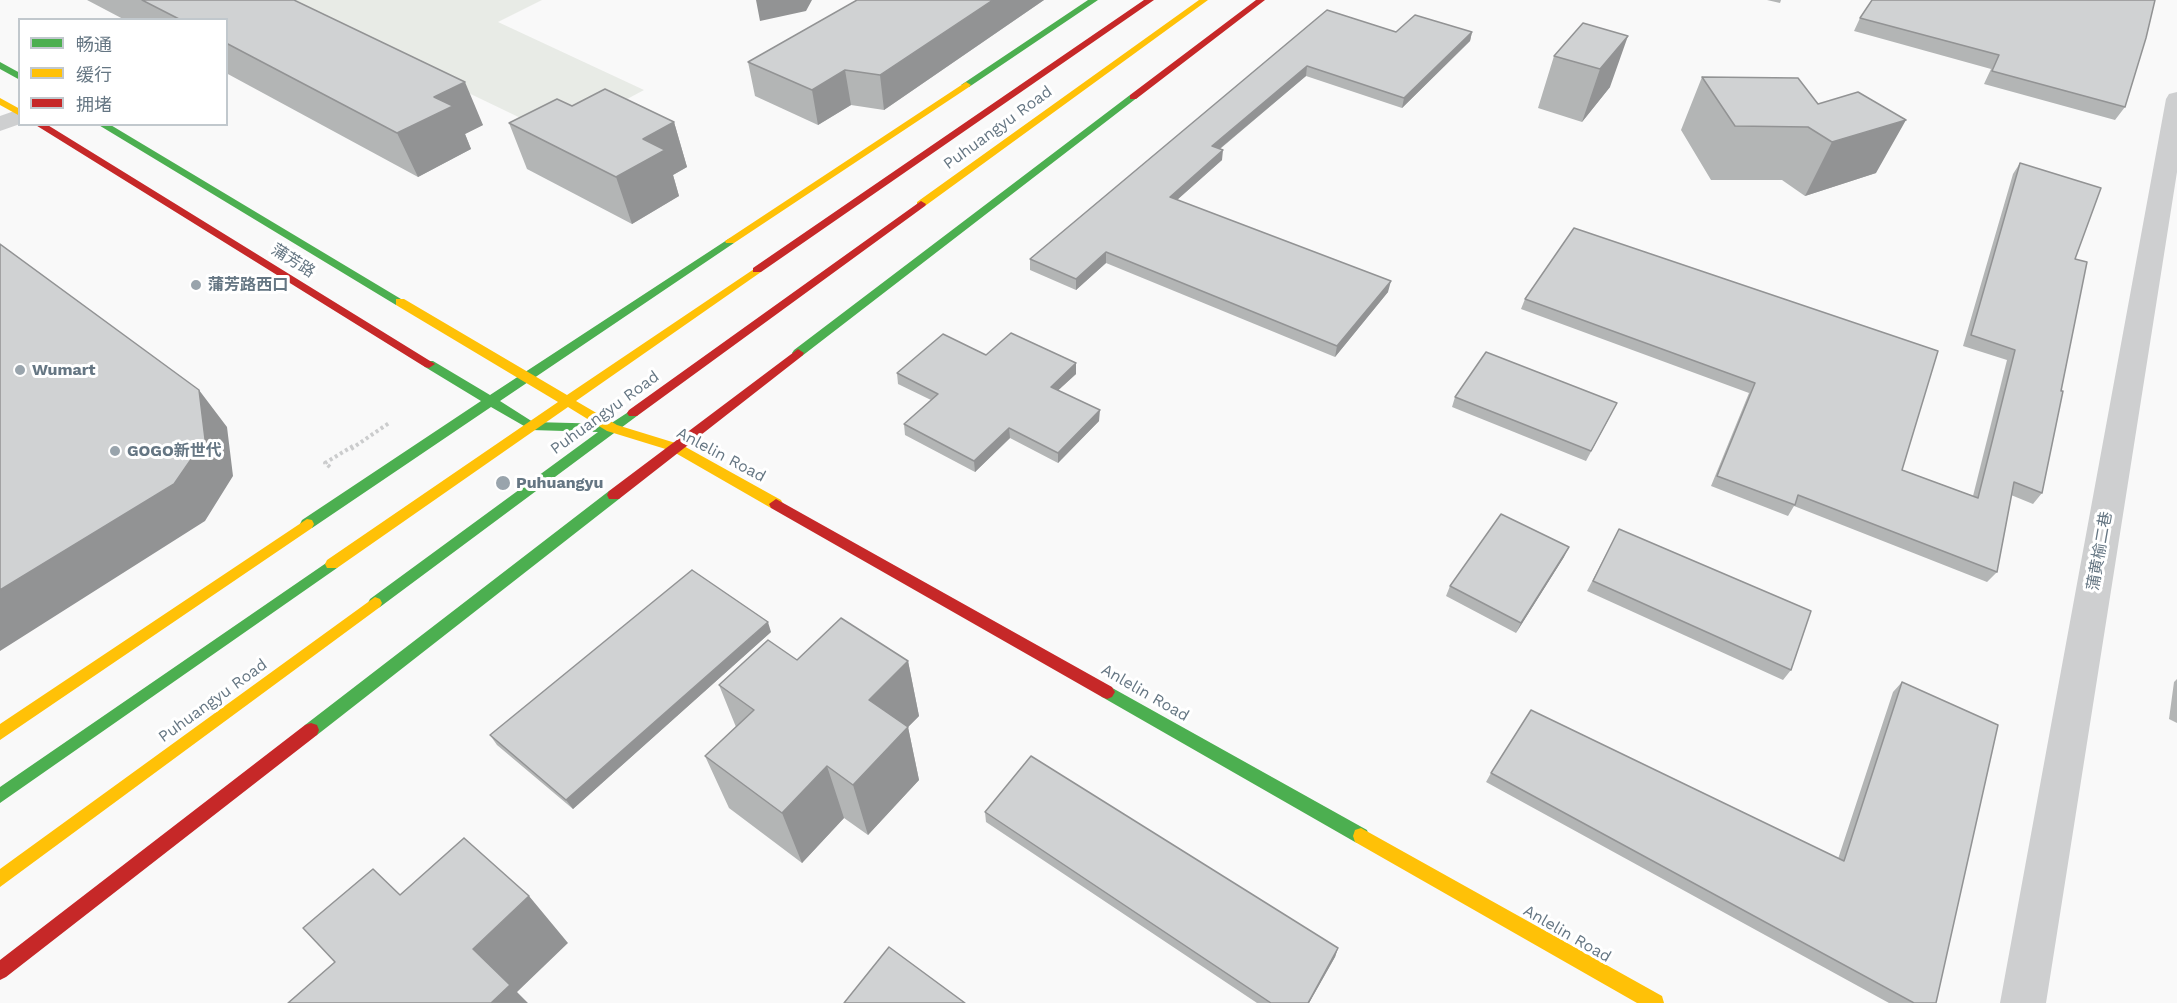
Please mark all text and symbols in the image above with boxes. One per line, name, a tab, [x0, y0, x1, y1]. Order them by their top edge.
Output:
legend	[18, 18, 228, 126]
text: 畅通	[76, 34, 112, 55]
text: 缓行	[76, 64, 112, 85]
street label: Puhuangyu Road	[940, 82, 1056, 174]
text: 拥堵	[76, 94, 112, 115]
street label: 蒲芳路	[268, 240, 318, 282]
place label: 蒲芳路西口	[208, 275, 288, 295]
marker: 蒲芳路西口	[189, 278, 203, 292]
place label: Wumart	[32, 360, 95, 380]
marker: Wumart	[13, 363, 27, 377]
street label: Puhuangyu Road	[547, 367, 663, 459]
street label: Anlelin Road	[673, 423, 769, 487]
place label: GOGO新世代	[127, 441, 222, 461]
marker: GOGO新世代	[108, 444, 122, 458]
place label: Puhuangyu	[516, 473, 603, 493]
marker: Puhuangyu	[494, 474, 512, 492]
street label: 蒲黄榆二巷	[2084, 510, 2116, 592]
street label: Puhuangyu Road	[155, 655, 271, 747]
street label: Anlelin Road	[1098, 660, 1192, 726]
street label: Anlelin Road	[1520, 901, 1614, 967]

